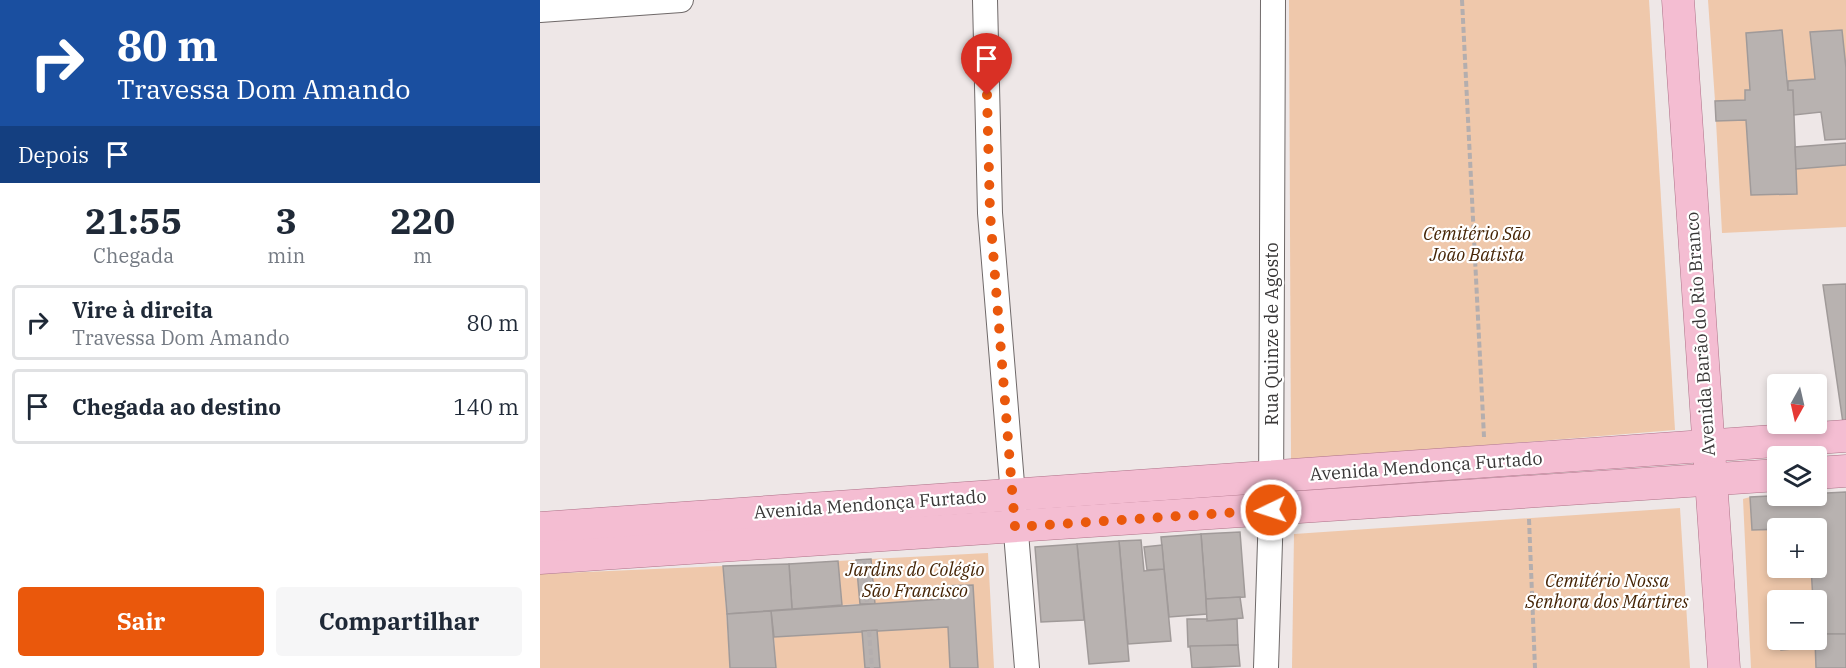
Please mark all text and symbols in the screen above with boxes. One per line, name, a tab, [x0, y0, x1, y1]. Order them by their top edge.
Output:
text: 80 m	[117, 18, 218, 73]
icon: right	[18, 24, 96, 102]
pin	[961, 33, 1012, 95]
icon: arrive	[970, 42, 1003, 75]
text: Travessa Dom Amando	[117, 71, 411, 106]
icon: arrive	[101, 138, 134, 171]
text: Depois	[18, 140, 89, 169]
text: 21:55	[85, 197, 182, 244]
text: 3	[275, 197, 297, 244]
text: 220	[390, 197, 455, 244]
street label: Avenida Barão do Rio Branco	[1680, 211, 1720, 457]
park label: Cemitério São João Batista	[1423, 222, 1531, 266]
text: Chegada	[93, 242, 174, 269]
text: min	[267, 242, 305, 269]
text: m	[413, 242, 432, 269]
street label: Rua Quinze de Agosto	[1260, 242, 1283, 426]
text: Vire à direita	[72, 295, 213, 324]
icon: right	[21, 306, 54, 339]
text: 80 m	[467, 308, 519, 337]
text: Travessa Dom Amando	[72, 324, 289, 351]
north arrow	[1767, 374, 1827, 434]
map controls	[1767, 374, 1827, 650]
icon: arrive	[21, 390, 54, 423]
text: Chegada ao destino	[72, 392, 281, 421]
text: 140 m	[453, 392, 519, 421]
street label: Avenida Mendonça Furtado	[1309, 446, 1543, 486]
button: layers	[1767, 446, 1827, 506]
position arrow	[1239, 478, 1303, 542]
street label: Avenida Mendonça Furtado	[753, 484, 987, 524]
button: +	[1767, 518, 1827, 578]
park label: Jardins do Colégio São Francisco	[845, 558, 984, 602]
park label: Cemitério Nossa Senhora dos Mártires	[1524, 569, 1689, 613]
button: Sair	[18, 587, 264, 656]
button: Compartilhar	[276, 587, 522, 656]
button: −	[1767, 590, 1827, 650]

